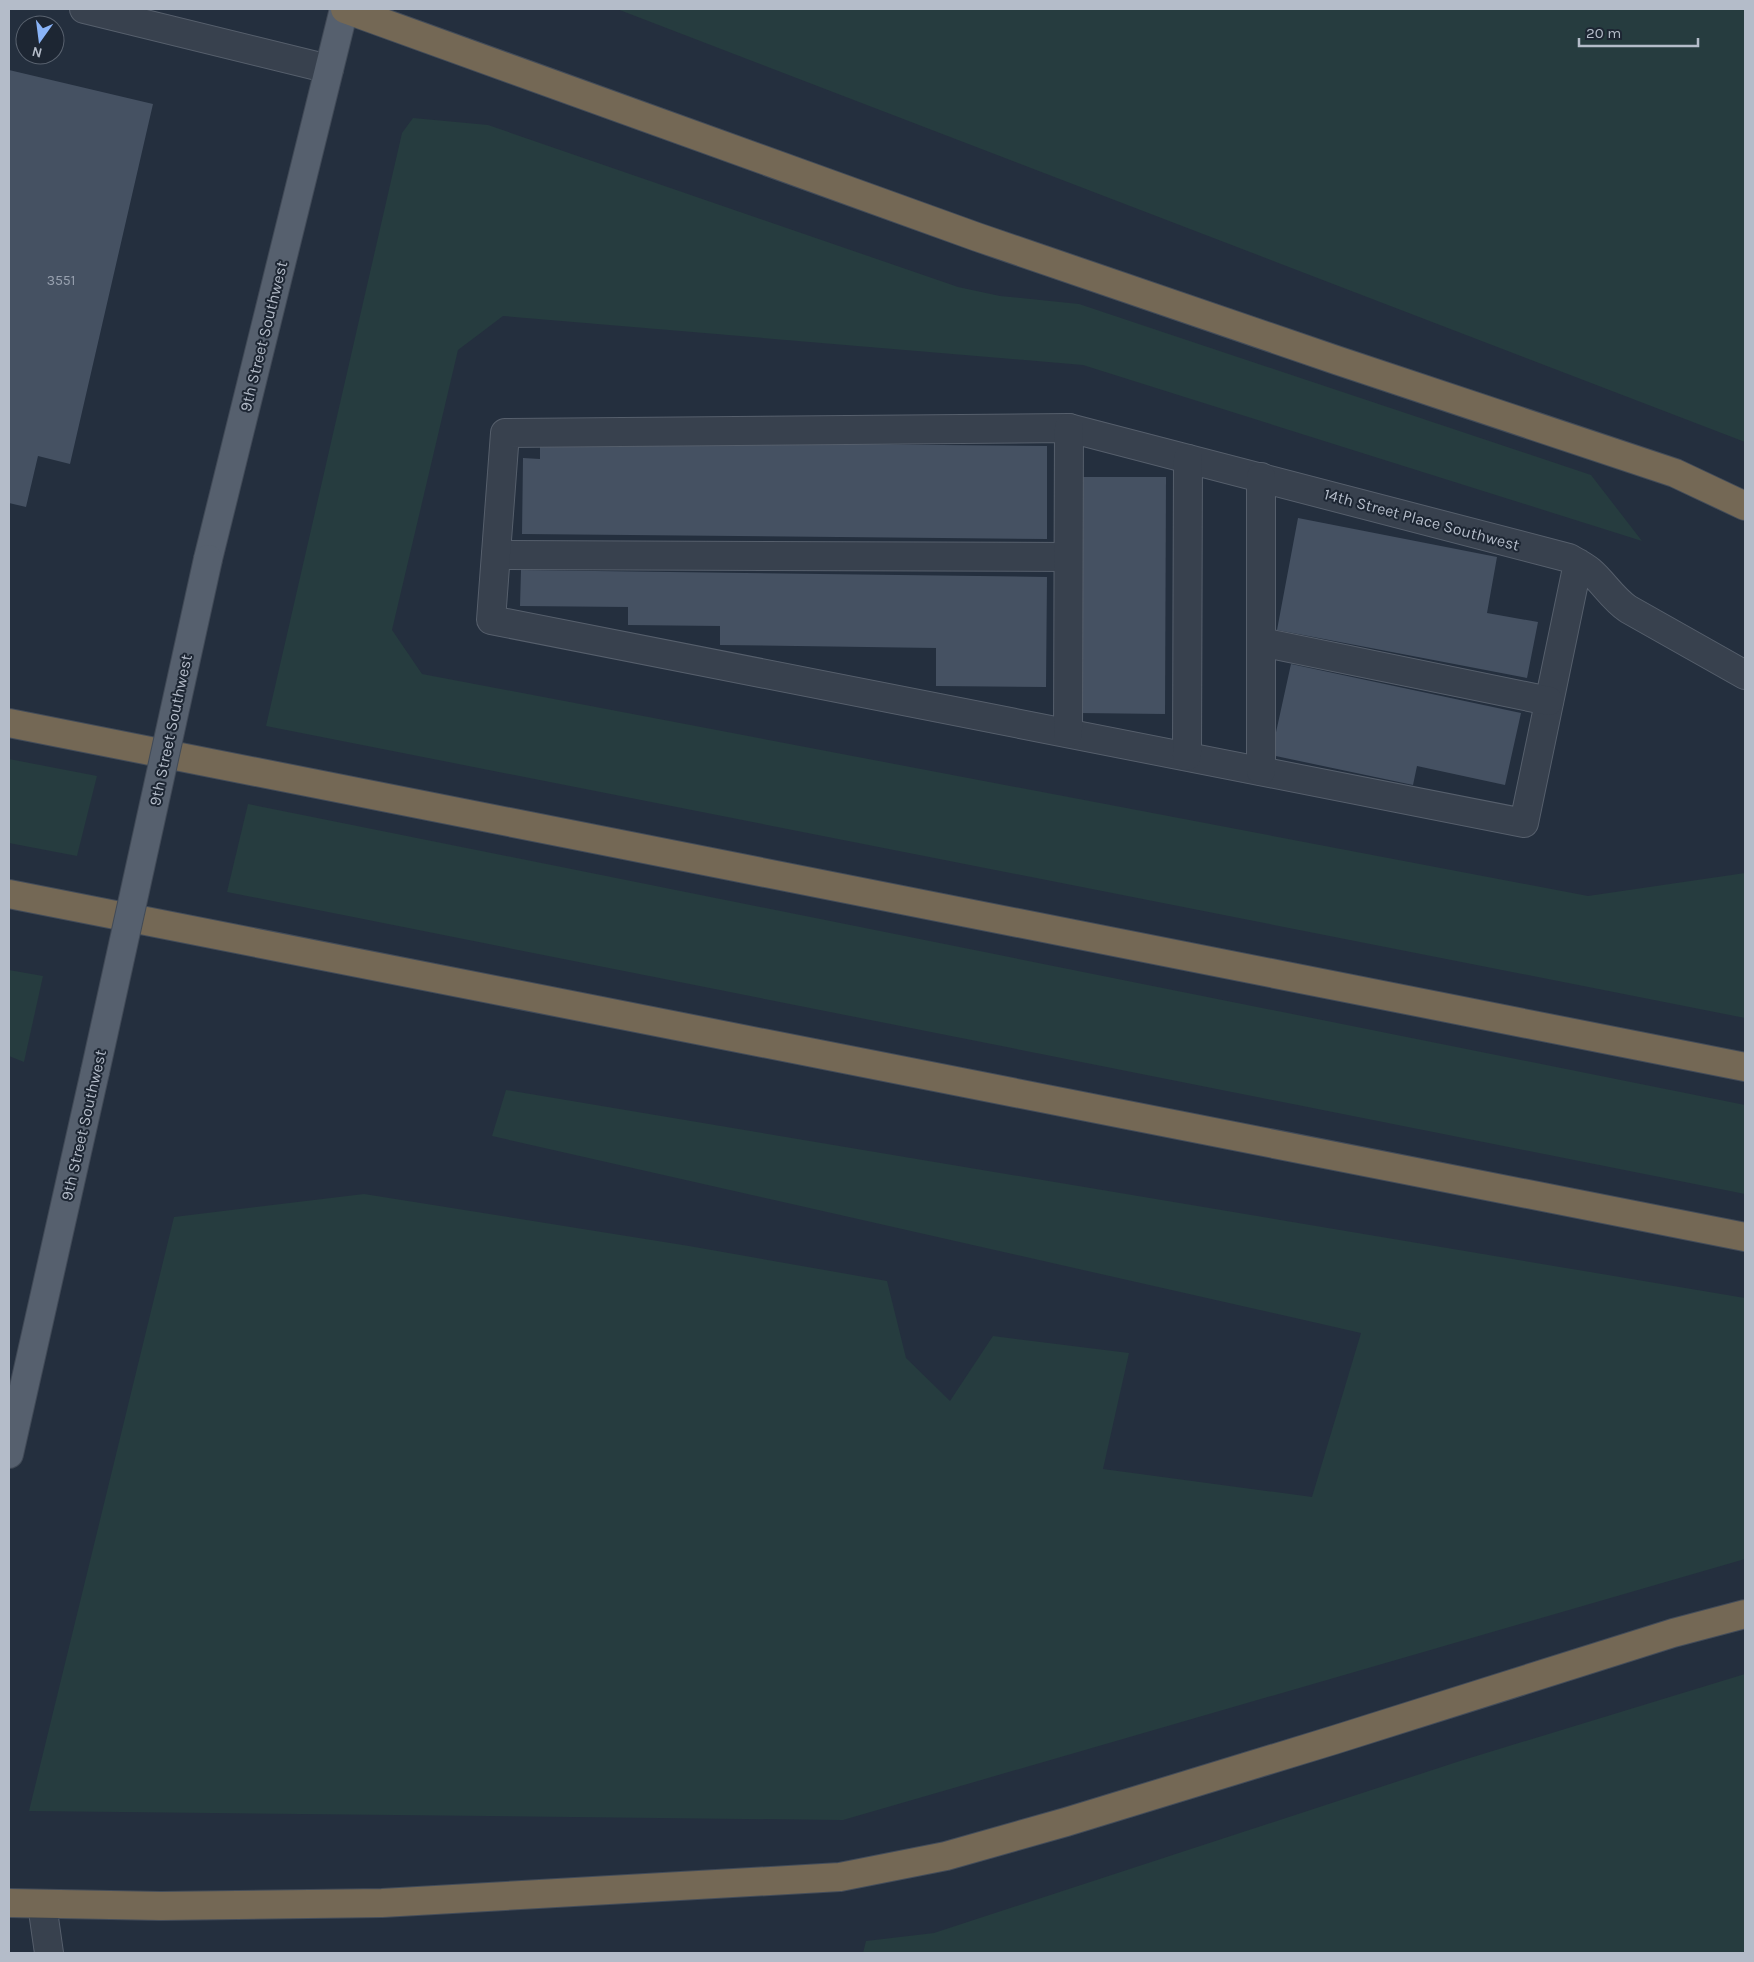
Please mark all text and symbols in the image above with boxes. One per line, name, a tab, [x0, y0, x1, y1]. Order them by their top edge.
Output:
north arrow	[15, 15, 65, 65]
scale bar	[1579, 15, 1698, 47]
text: 20 m	[1586, 24, 1621, 42]
text: N	[30, 43, 44, 62]
street label: 9th Street Southwest	[236, 259, 291, 413]
house number: 3551	[47, 272, 75, 289]
street label: 14th Street Place Southwest	[1322, 484, 1522, 555]
street label: 9th Street Southwest	[145, 653, 196, 808]
street label: 9th Street Southwest	[57, 1048, 110, 1203]

